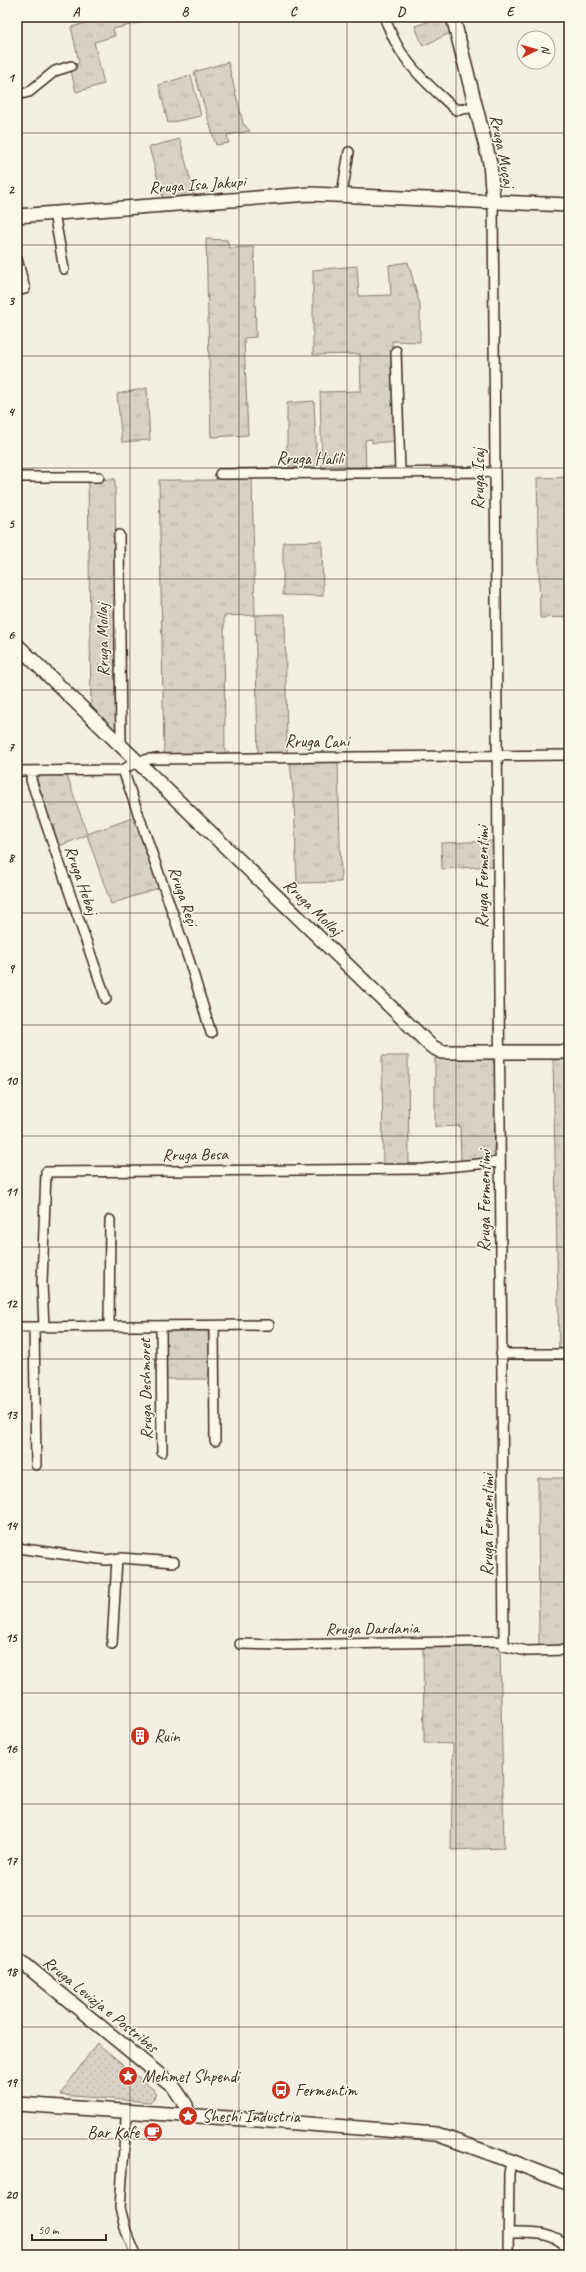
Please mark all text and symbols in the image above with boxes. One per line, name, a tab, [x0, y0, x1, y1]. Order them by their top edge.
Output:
text: A	[73, 4, 81, 20]
text: B	[182, 4, 190, 20]
text: C	[290, 4, 298, 20]
text: D	[397, 4, 406, 20]
text: E	[507, 4, 516, 20]
north arrow	[516, 30, 556, 70]
text: N	[539, 45, 553, 55]
text: 1	[8, 70, 16, 86]
street label: Rruga Muçaj	[485, 113, 520, 192]
street label: Rruga Isa Jakupi	[148, 170, 249, 198]
text: 2	[8, 182, 15, 198]
text: 3	[8, 293, 15, 309]
text: 4	[8, 404, 16, 420]
street label: Rruga Isaj	[468, 446, 489, 510]
street label: Rruga Halili	[277, 448, 345, 469]
text: 5	[8, 516, 15, 532]
street label: Rruga Mollaj	[91, 601, 114, 677]
text: 6	[8, 627, 15, 643]
street label: Rruga Cani	[285, 731, 351, 752]
text: 7	[8, 739, 15, 755]
street label: Rruga Fermentimi	[472, 823, 493, 928]
street label: Rruga Hebaj	[60, 843, 104, 920]
text: 8	[8, 850, 16, 866]
street label: Rruga Reçi	[164, 864, 204, 930]
street label: Rruga Mollaj	[279, 874, 348, 942]
text: 9	[8, 961, 15, 977]
text: 10	[5, 1073, 18, 1089]
street label: Rruga Besa	[162, 1143, 230, 1166]
street label: Rruga Fermentimi	[474, 1147, 495, 1252]
text: 11	[5, 1184, 19, 1200]
text: 12	[5, 1296, 18, 1312]
street label: Rruga Deshmoret	[134, 1336, 157, 1440]
text: 13	[5, 1407, 18, 1423]
street label: Rruga Fermentimi	[477, 1471, 498, 1576]
text: 14	[5, 1518, 19, 1534]
street label: Rruga Dardania	[325, 1617, 421, 1640]
text: 15	[5, 1630, 18, 1646]
building icon: Ruin	[129, 1725, 151, 1747]
place label: Ruin	[154, 1726, 181, 1747]
text: 16	[5, 1741, 18, 1757]
text: 17	[5, 1853, 18, 1869]
street label: Rruga Levizja e Postribes	[39, 1952, 163, 2058]
text: 18	[5, 1964, 19, 1980]
place icon: Mehmet Shpendi	[117, 2065, 139, 2087]
place label: Mehmet Shpendi	[142, 2066, 241, 2087]
text: 19	[5, 2075, 18, 2091]
bus stop icon: Fermentim	[270, 2079, 292, 2101]
place label: Fermentim	[295, 2080, 358, 2101]
place icon: Sheshi Industria	[177, 2105, 199, 2127]
place label: Sheshi Industria	[202, 2106, 301, 2127]
cafe icon: Bar Kafe	[142, 2121, 164, 2143]
place label: Bar Kafe	[87, 2122, 140, 2143]
text: 20	[5, 2187, 18, 2203]
scale bar	[32, 2216, 106, 2242]
text: 50 m	[38, 2222, 60, 2238]

